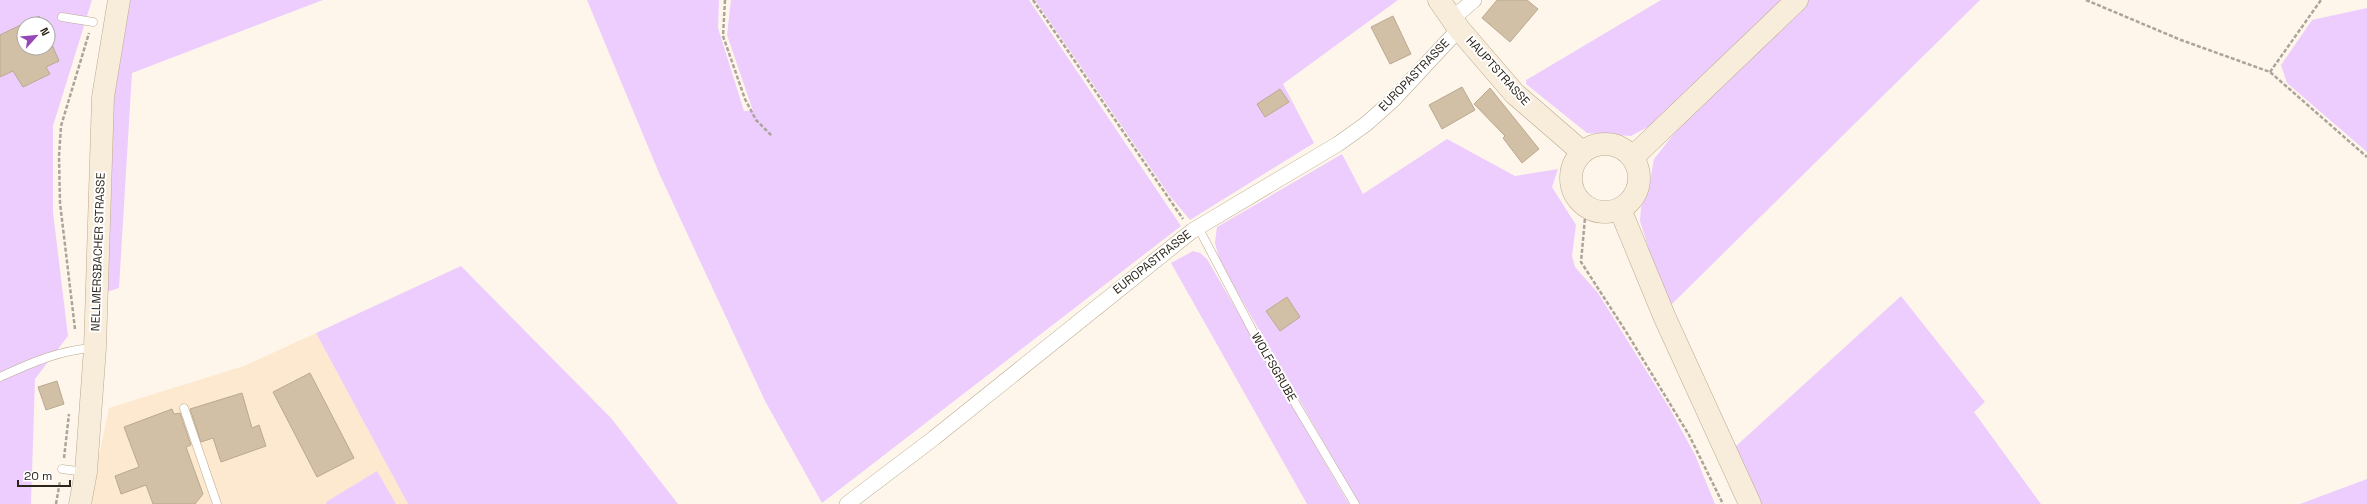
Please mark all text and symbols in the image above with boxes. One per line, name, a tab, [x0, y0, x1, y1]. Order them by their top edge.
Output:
north arrow	[16, 16, 56, 56]
text: N	[37, 25, 53, 38]
street label: HAUPTSTRASSE	[1463, 33, 1534, 109]
street label: EUROPASTRASSE	[1375, 35, 1453, 115]
street label: NELLMERSBACHER STRASSE	[87, 172, 109, 332]
street label: EUROPASTRASSE	[1110, 226, 1195, 298]
street label: WOLFSGRUBE	[1248, 330, 1300, 405]
scale bar	[18, 462, 70, 488]
text: 20 m	[24, 468, 52, 484]

